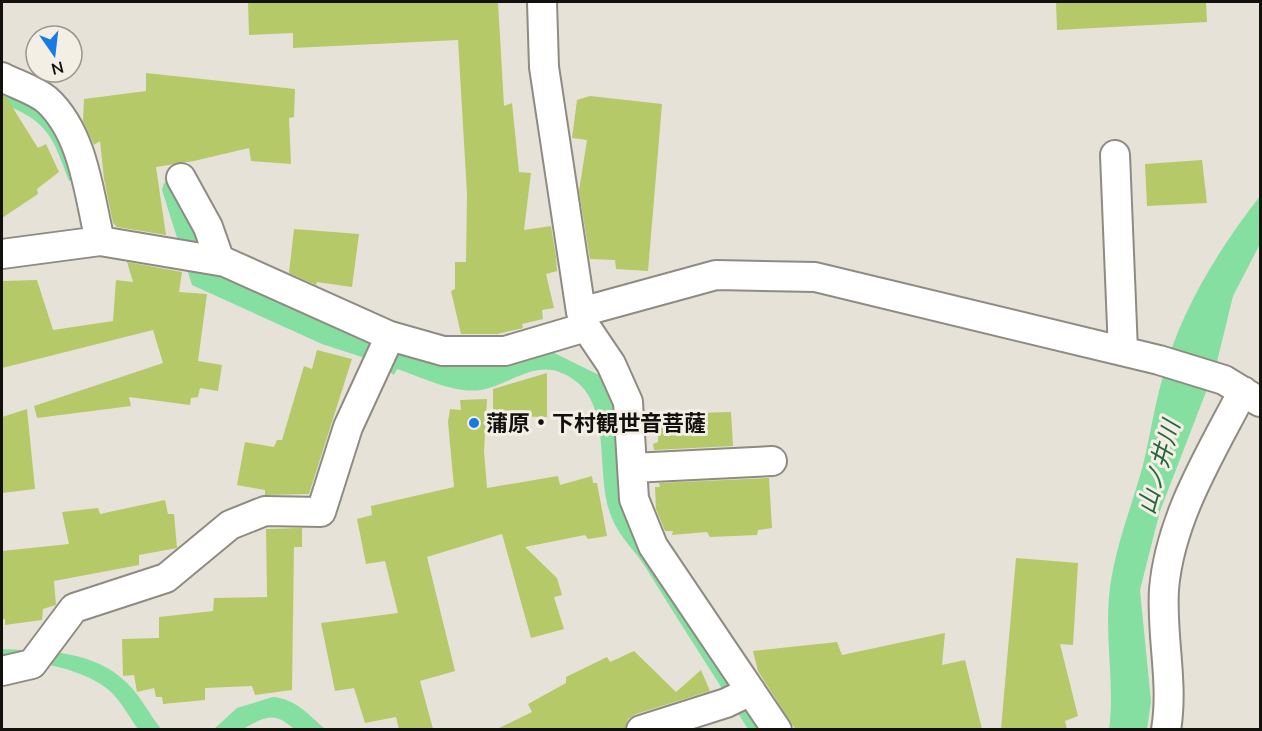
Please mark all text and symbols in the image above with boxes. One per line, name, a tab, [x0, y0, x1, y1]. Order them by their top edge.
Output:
north arrow	[24, 24, 84, 84]
text: N	[49, 57, 66, 80]
place label: 蒲原・下村観世音菩薩	[486, 409, 706, 437]
water label: 山ノ井川	[1130, 414, 1186, 517]
marker: 蒲原・下村観世音菩薩	[467, 416, 481, 430]

